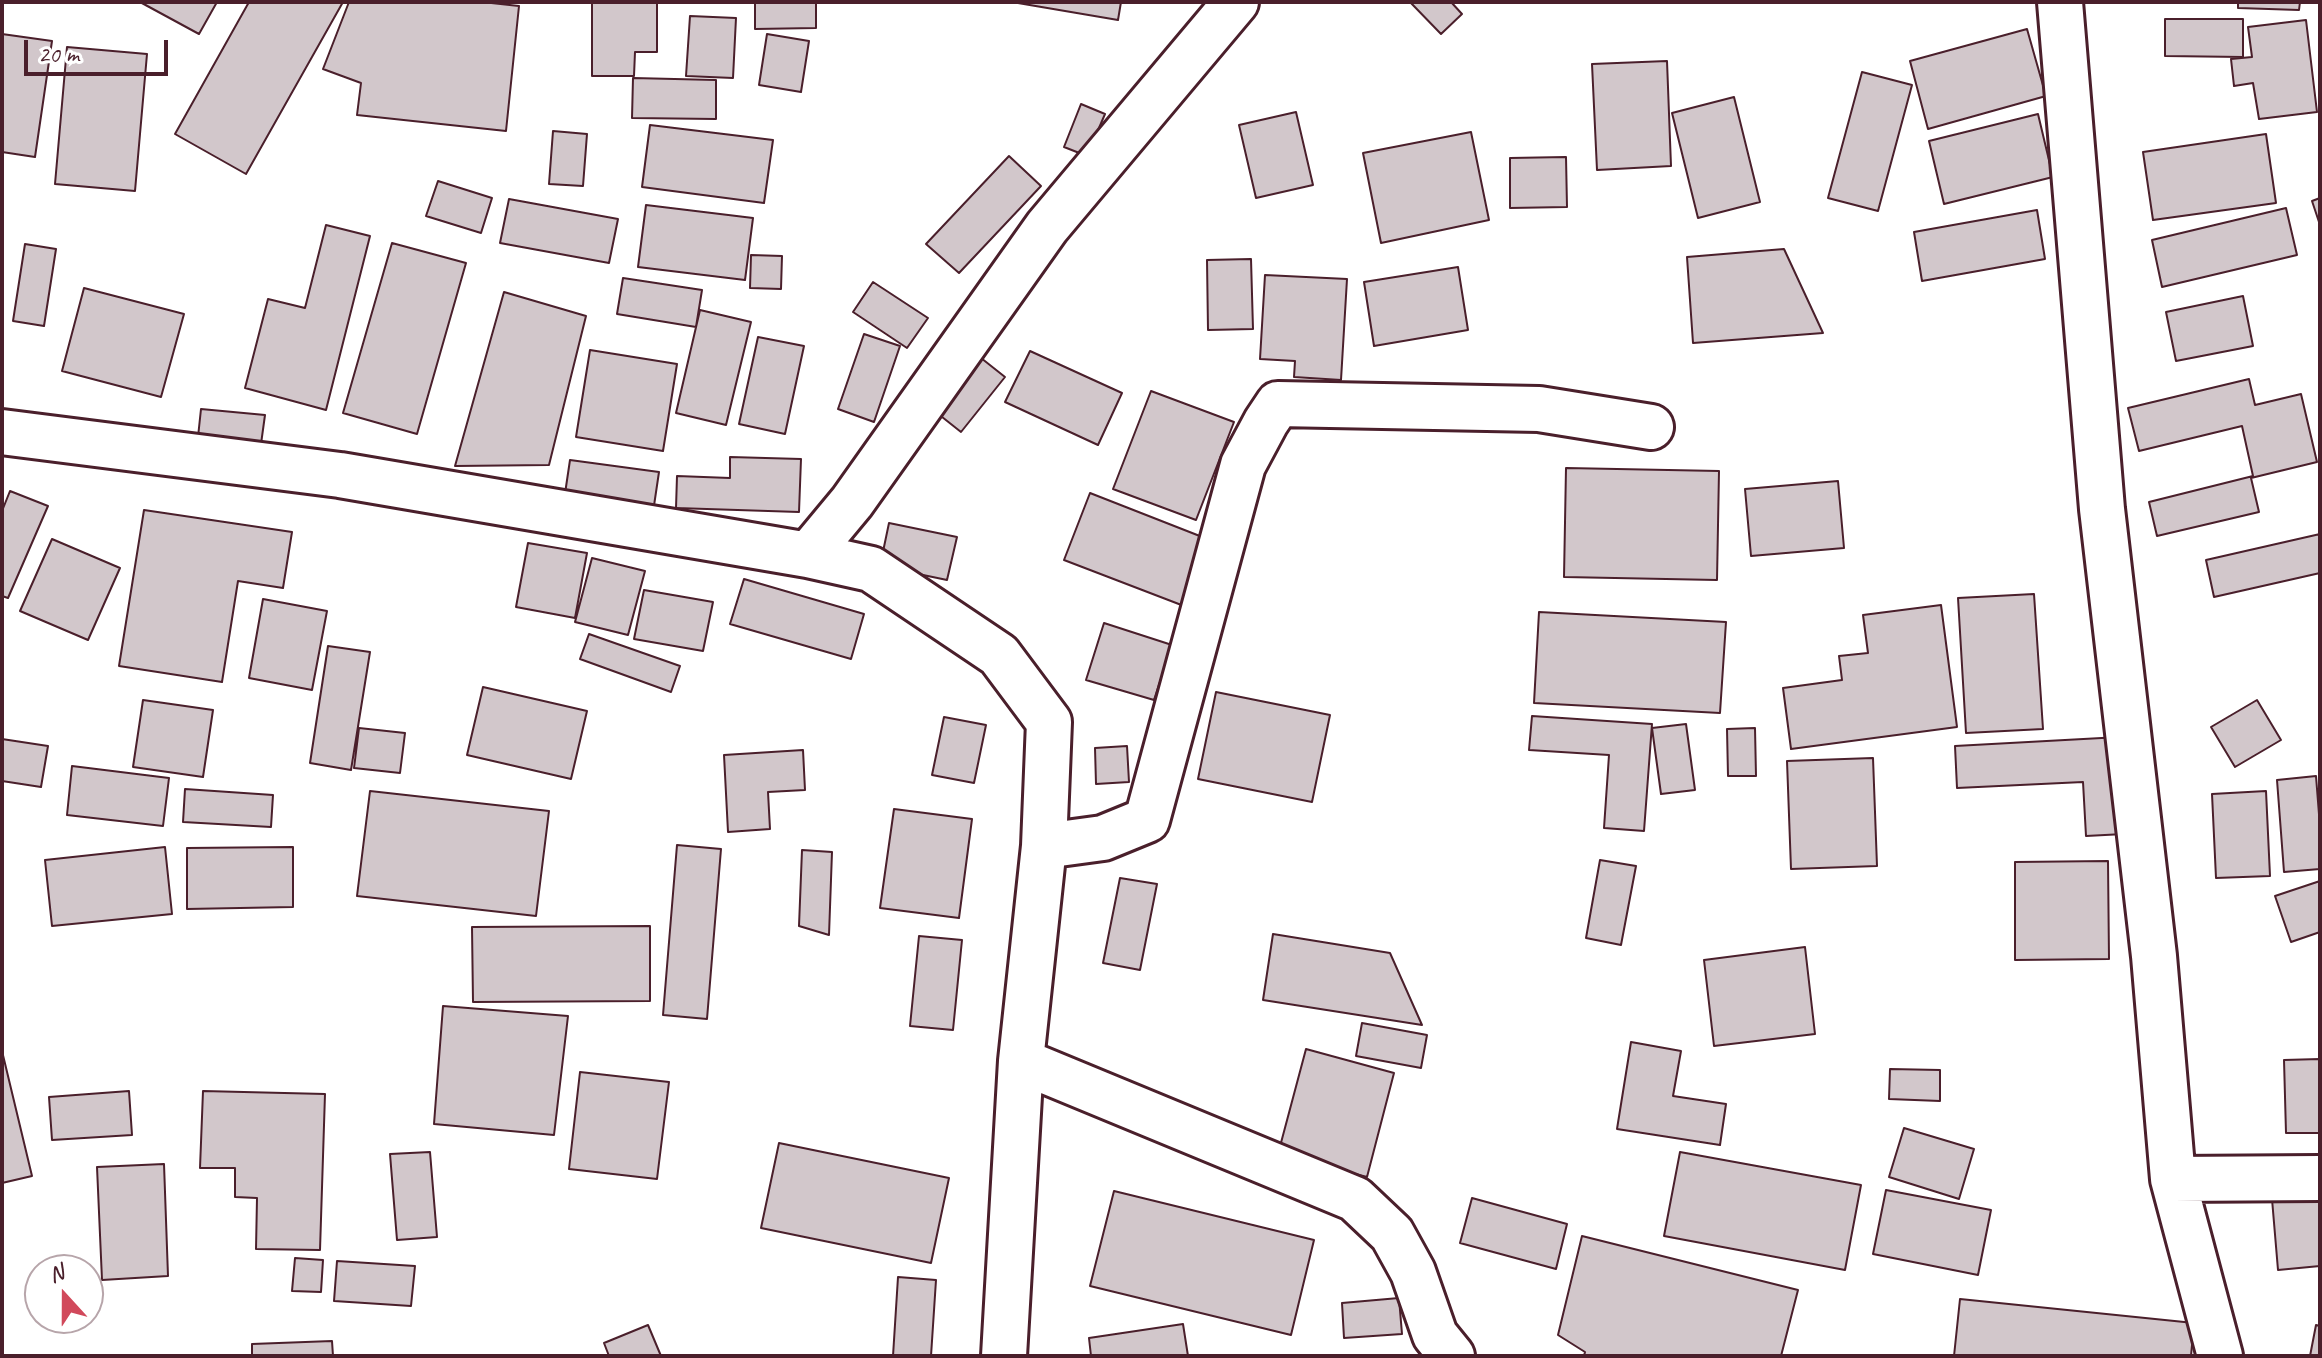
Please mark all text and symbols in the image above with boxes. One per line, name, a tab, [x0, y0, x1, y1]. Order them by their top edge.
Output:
scale bar	[28, 24, 172, 74]
text: 20 m	[38, 39, 79, 69]
north arrow	[24, 1254, 104, 1334]
text: N	[45, 1258, 67, 1289]

